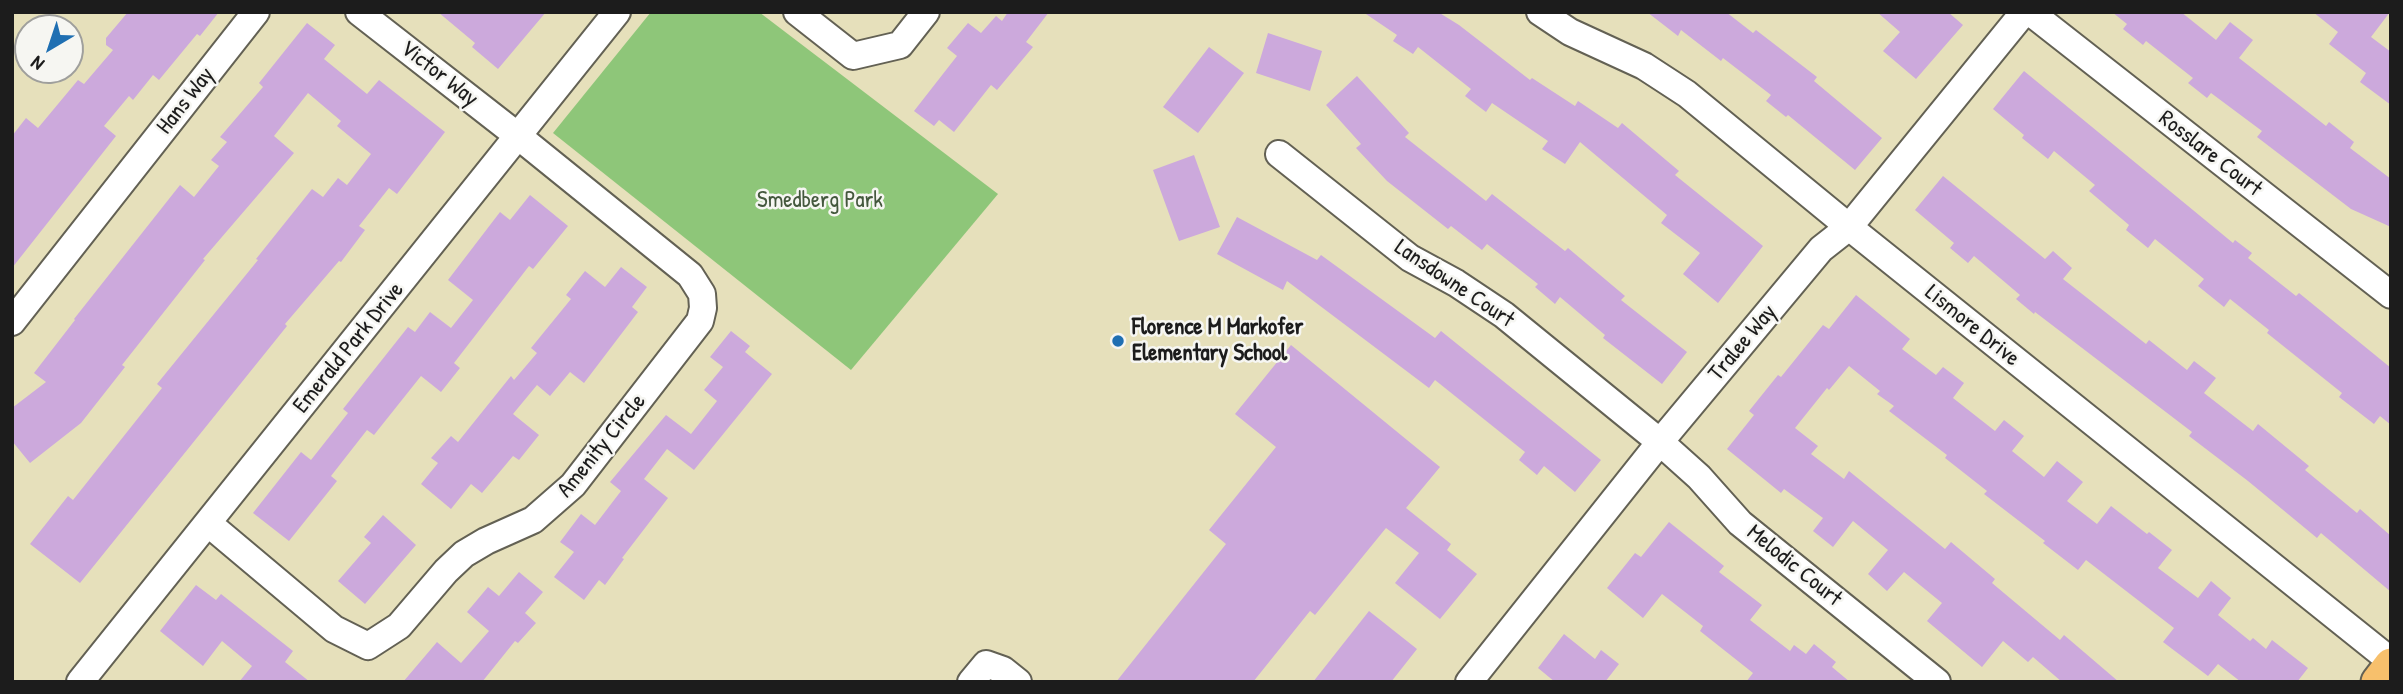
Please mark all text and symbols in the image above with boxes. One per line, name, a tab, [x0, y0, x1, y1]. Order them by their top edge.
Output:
north arrow	[14, 14, 84, 84]
street label: Victor Way	[395, 35, 483, 113]
text: N	[25, 50, 49, 77]
street label: Hans Way	[151, 62, 221, 140]
street label: Rosslare Court	[2153, 105, 2267, 203]
park label: Smedberg Park	[757, 187, 883, 215]
street label: Lansdowne Court	[1389, 234, 1519, 334]
street label: Emerald Park Drive	[288, 277, 410, 419]
street label: Lismore Drive	[1919, 279, 2025, 373]
street label: Tralee Way	[1703, 299, 1783, 387]
place label: Florence M Markofer Elementary School	[1132, 314, 1303, 368]
marker: Florence M Markofer Elementary School	[1110, 333, 1126, 349]
street label: Amenity Circle	[552, 389, 652, 503]
street label: Melodic Court	[1741, 519, 1847, 613]

